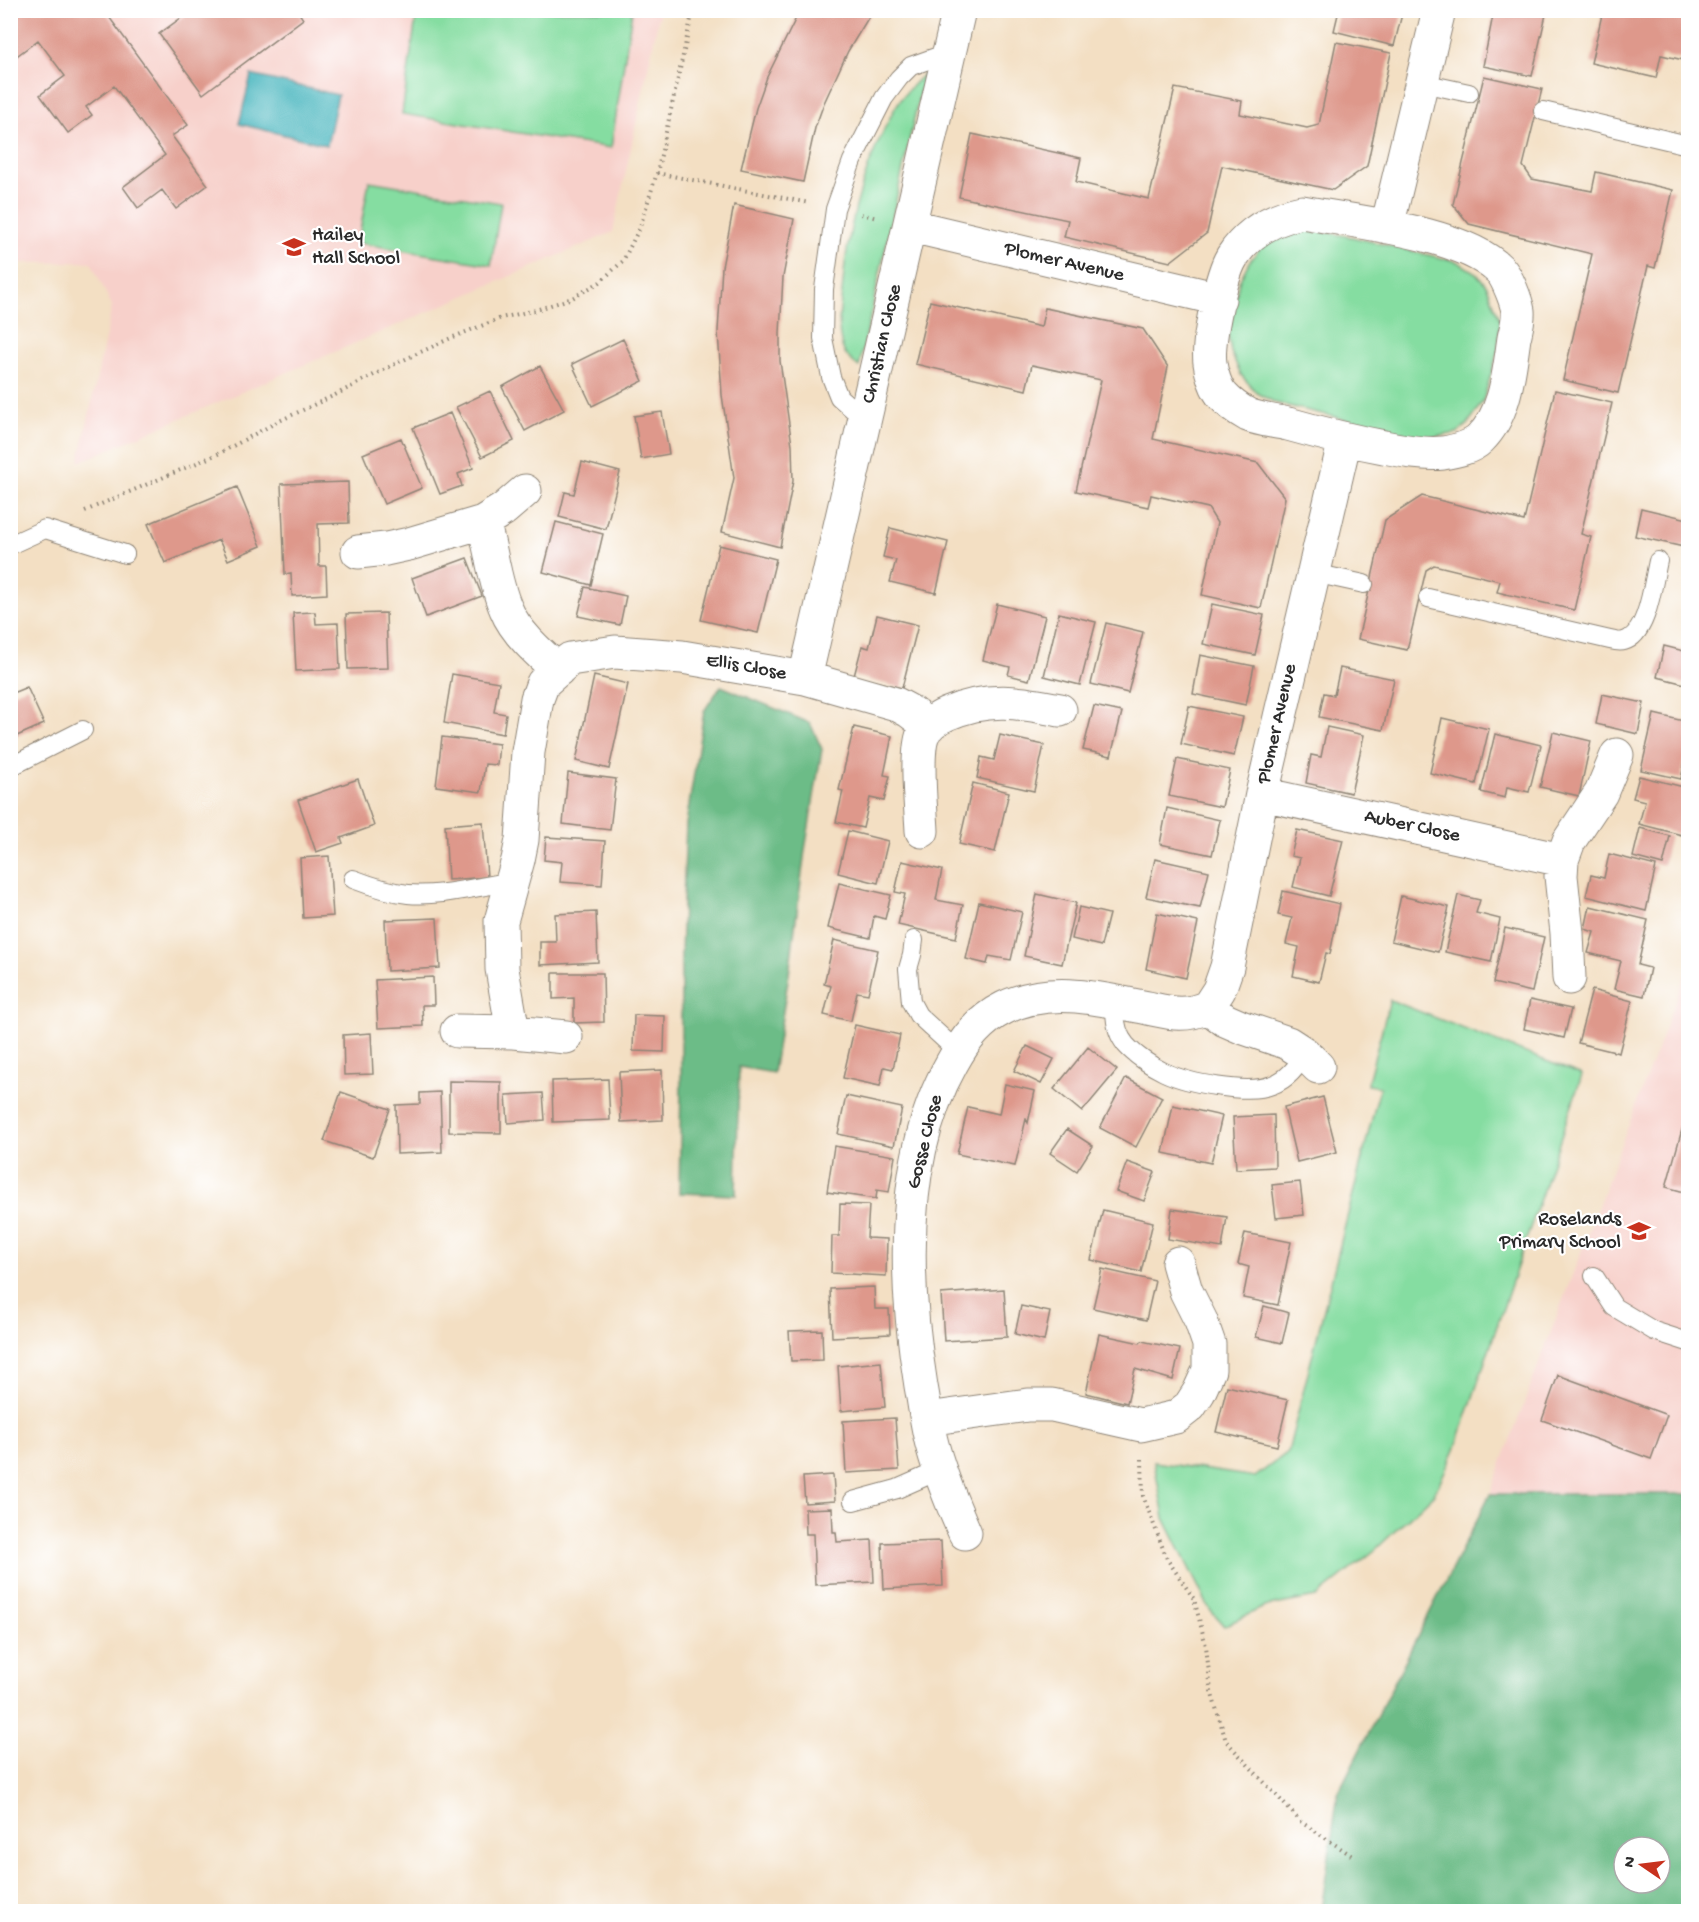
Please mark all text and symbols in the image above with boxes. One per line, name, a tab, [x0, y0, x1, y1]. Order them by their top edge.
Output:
place label: Hailey Hall School	[312, 225, 400, 271]
school or university icon: Hailey Hall School	[281, 234, 307, 260]
street label: Plomer Avenue	[1001, 238, 1127, 288]
street label: Christian Close	[858, 282, 908, 406]
street label: Ellis Close	[704, 650, 789, 686]
street label: Plomer Avenue	[1253, 661, 1303, 787]
street label: Auber Close	[1362, 806, 1463, 848]
street label: Gosse Close	[903, 1092, 949, 1191]
place label: Roselands Primary School	[1499, 1209, 1622, 1255]
school or university icon: Roselands Primary School	[1626, 1218, 1652, 1244]
north arrow	[1612, 1835, 1672, 1895]
text: N	[1620, 1854, 1641, 1870]

